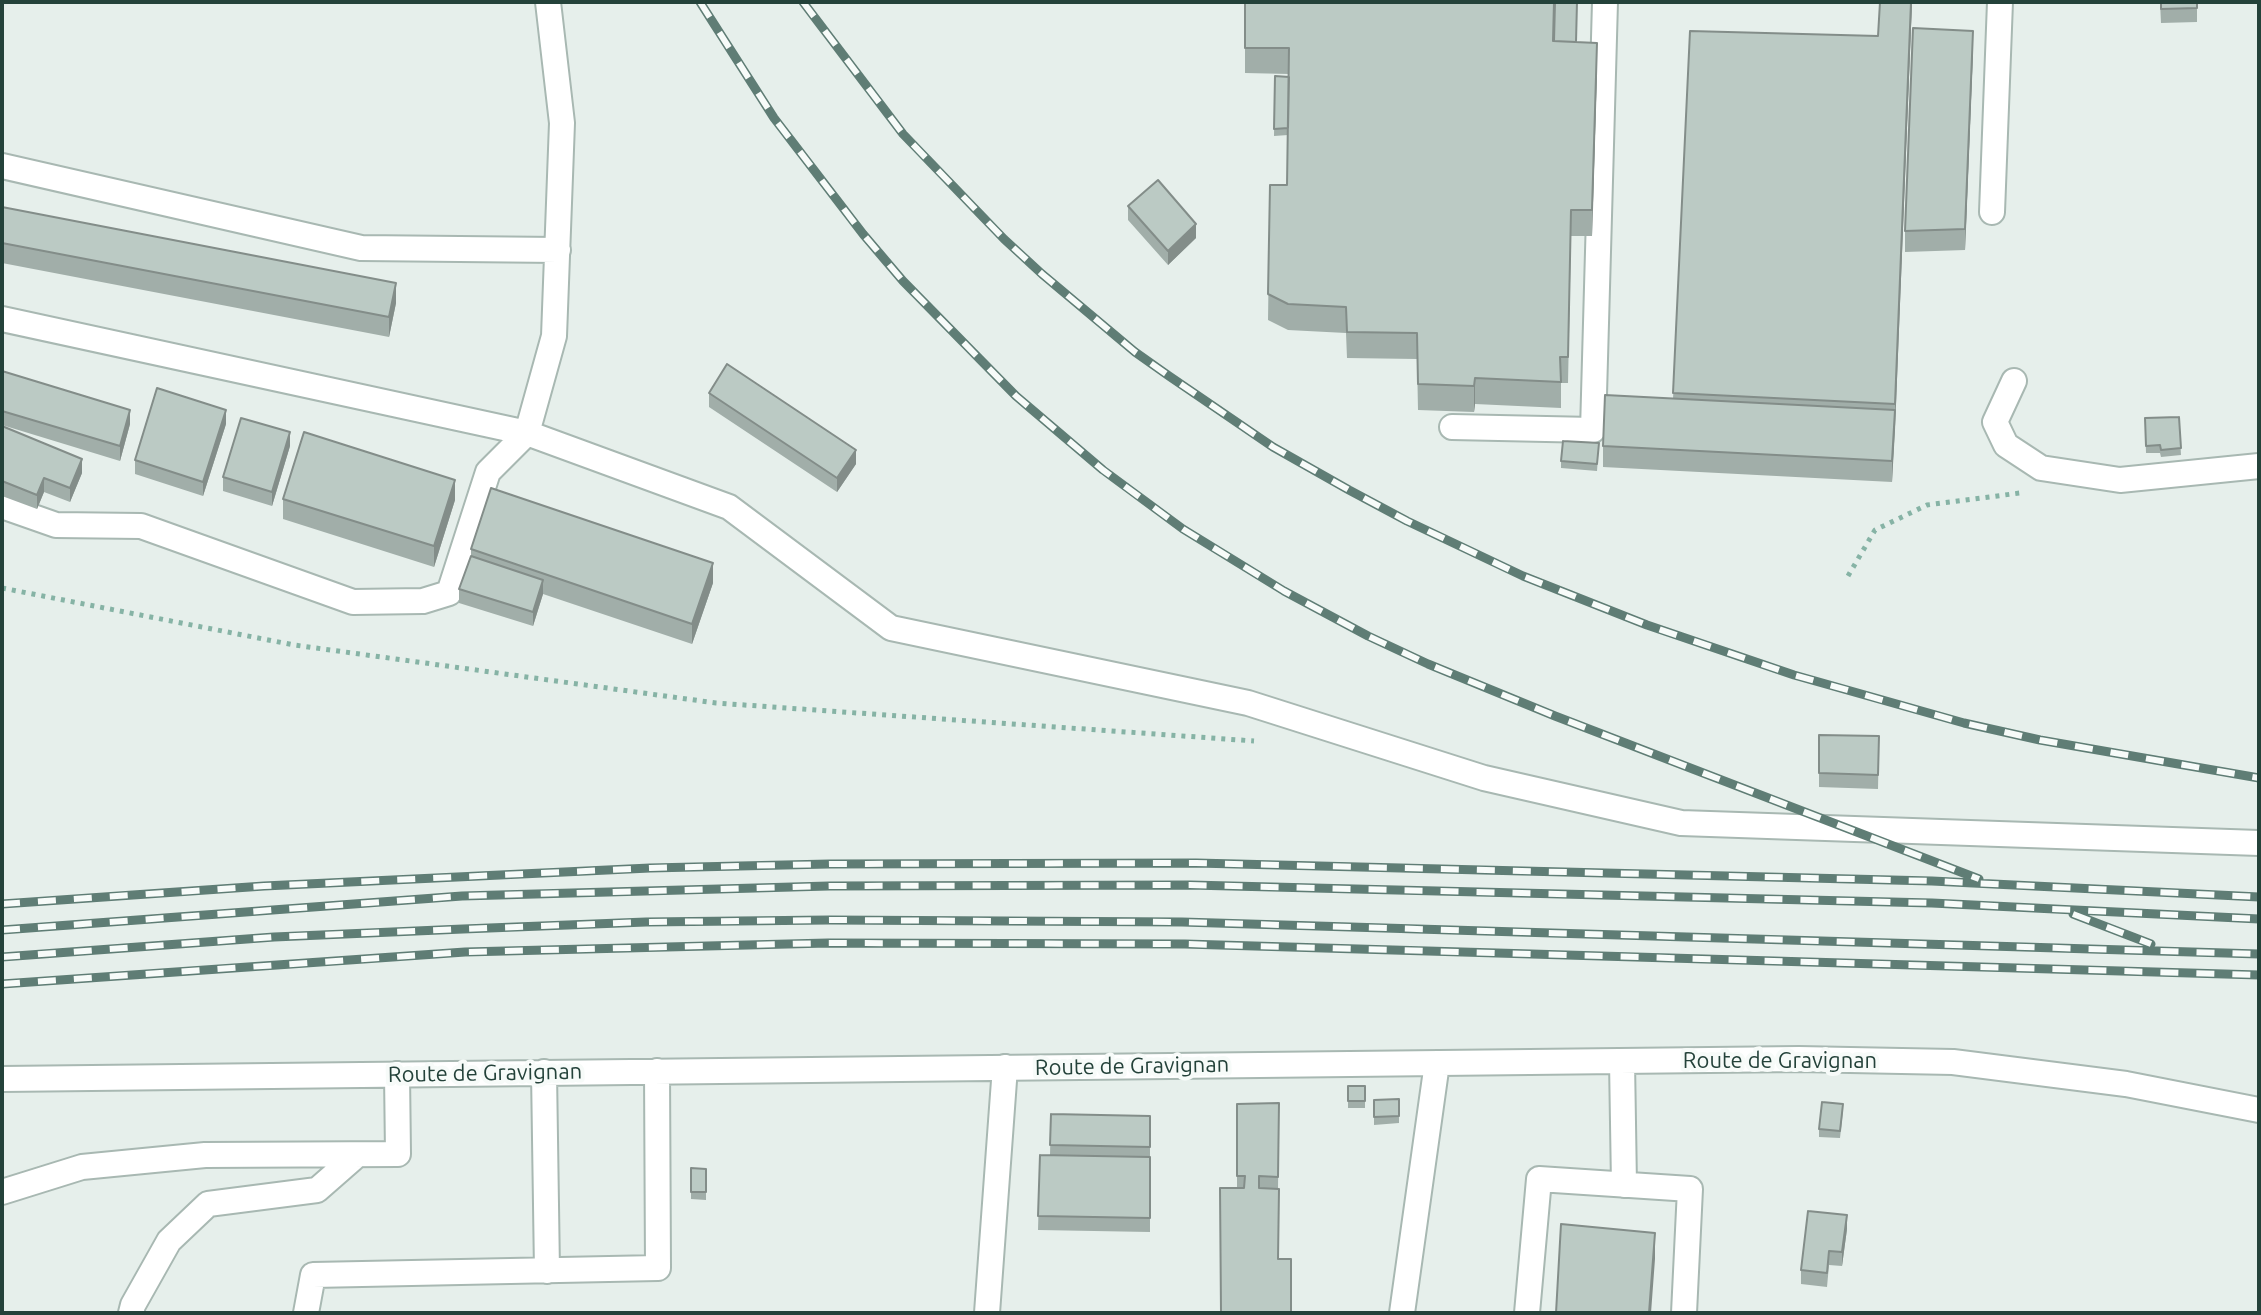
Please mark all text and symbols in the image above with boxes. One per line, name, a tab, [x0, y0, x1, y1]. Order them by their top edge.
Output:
street label: Route de Gravignan	[1683, 1048, 1877, 1074]
street label: Route de Gravignan	[1035, 1051, 1229, 1081]
street label: Route de Gravignan	[388, 1058, 582, 1088]

